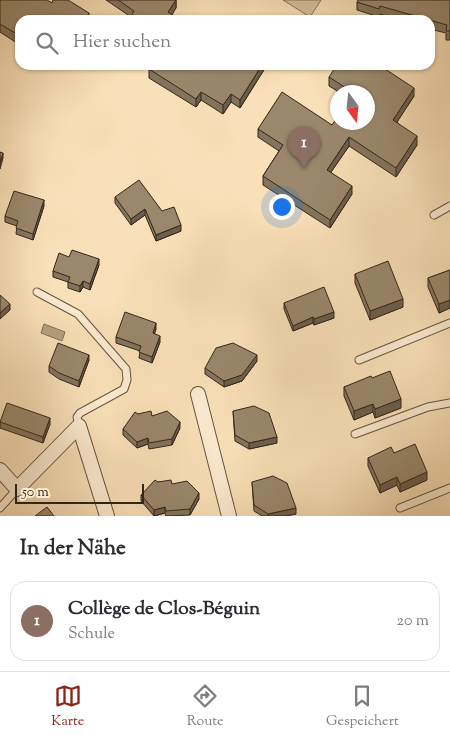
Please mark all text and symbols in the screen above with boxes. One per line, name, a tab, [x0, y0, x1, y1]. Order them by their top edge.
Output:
search box	[15, 15, 435, 70]
icon: search	[33, 29, 61, 57]
text: Hier suchen	[73, 29, 171, 56]
north arrow	[330, 85, 375, 130]
pin: 1	[288, 127, 320, 168]
your location	[269, 194, 295, 220]
scale bar	[15, 481, 144, 504]
text: 50 m	[22, 483, 49, 503]
text: In der Nähe	[20, 534, 126, 564]
text: Collège de Clos-Béguin	[68, 596, 260, 623]
text: 1	[34, 610, 40, 633]
text: 20 m	[396, 610, 429, 633]
text: Schule	[68, 623, 115, 646]
tab: Karte	[51, 682, 84, 732]
tab: Route	[187, 682, 224, 732]
tab: Gespeichert	[326, 682, 399, 732]

